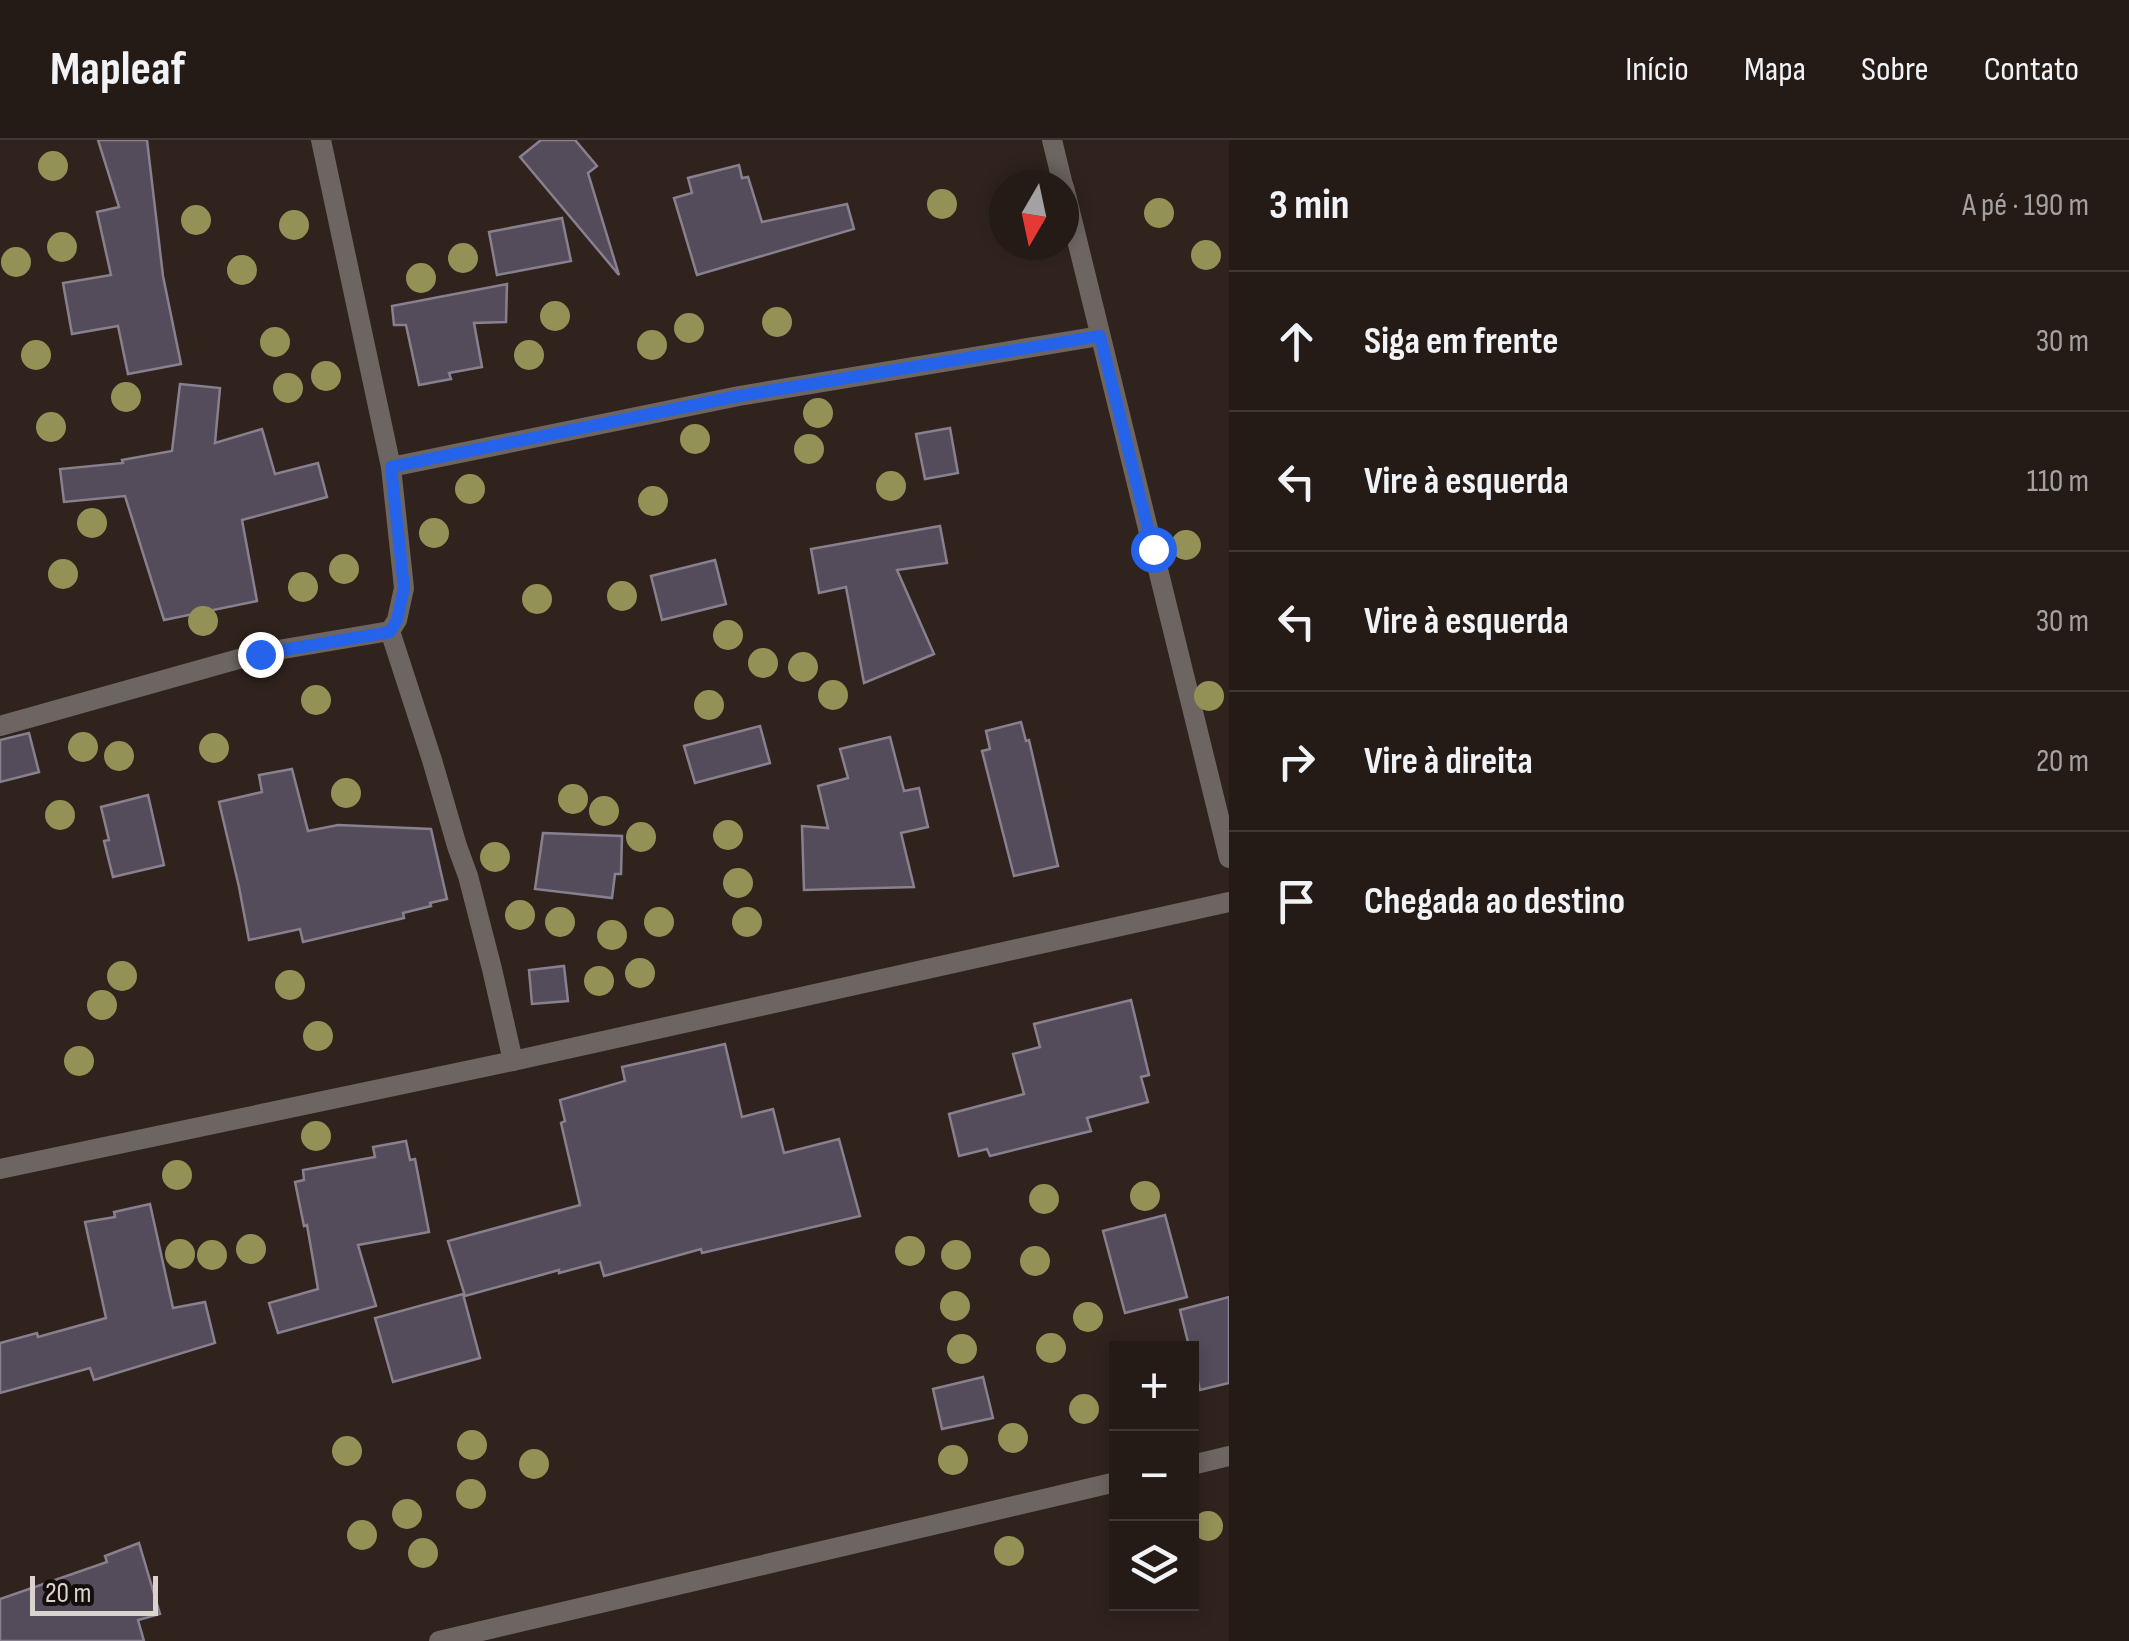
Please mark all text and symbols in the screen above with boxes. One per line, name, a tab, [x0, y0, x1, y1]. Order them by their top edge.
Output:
text: Mapleaf	[50, 41, 186, 98]
text: Início	[1625, 48, 1689, 91]
text: Mapa	[1744, 48, 1806, 91]
text: Sobre	[1861, 48, 1929, 91]
text: Contato	[1984, 48, 2079, 91]
north arrow	[989, 170, 1079, 260]
text: 3 min	[1269, 180, 1349, 231]
text: A pé · 190 m	[1962, 186, 2089, 225]
icon: ahead	[1269, 314, 1324, 369]
text: Siga em frente	[1364, 319, 1558, 364]
text: 30 m	[2036, 322, 2089, 361]
icon: left	[1269, 454, 1324, 509]
text: Vire à esquerda	[1364, 459, 1569, 504]
text: 110 m	[2027, 462, 2089, 501]
route start	[1131, 527, 1177, 573]
icon: left	[1269, 594, 1324, 649]
text: Vire à esquerda	[1364, 599, 1569, 644]
text: 30 m	[2036, 602, 2089, 641]
route end	[238, 632, 284, 678]
icon: right	[1269, 734, 1324, 789]
text: Vire à direita	[1364, 739, 1533, 784]
text: 20 m	[2036, 742, 2089, 781]
icon: arrive	[1269, 874, 1324, 929]
text: Chegada ao destino	[1364, 879, 1625, 924]
map controls	[1109, 1341, 1199, 1611]
button: +	[1109, 1341, 1199, 1431]
button: −	[1109, 1431, 1199, 1521]
button: layers	[1109, 1521, 1199, 1611]
scale bar	[30, 1571, 158, 1616]
text: 20 m	[45, 1577, 91, 1610]

